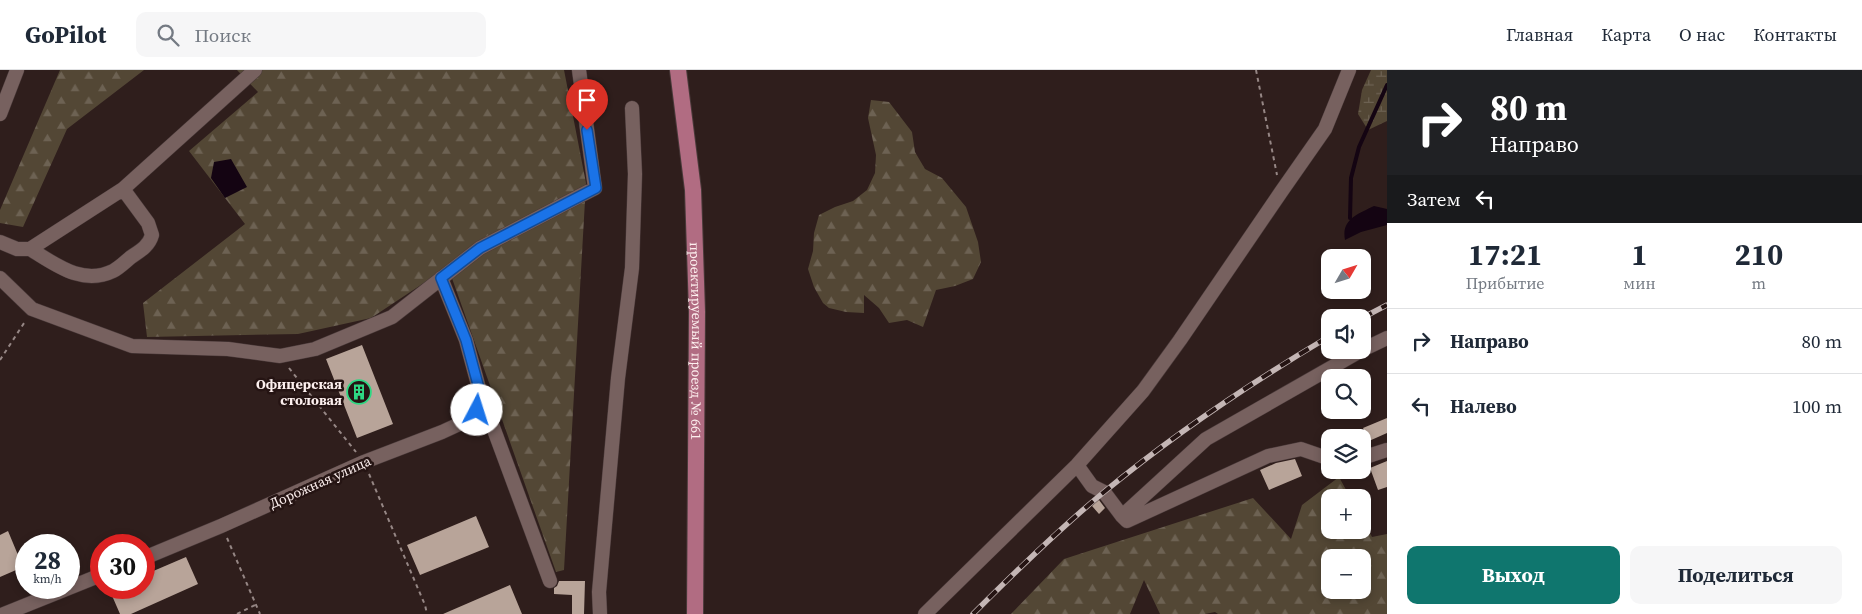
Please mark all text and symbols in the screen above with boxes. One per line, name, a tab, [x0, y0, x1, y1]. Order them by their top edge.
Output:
search box	[136, 12, 486, 57]
text: GoPilot	[25, 18, 106, 51]
icon: search	[154, 21, 182, 49]
text: Поиск	[194, 22, 251, 48]
text: Главная	[1506, 22, 1573, 47]
text: Карта	[1601, 22, 1651, 47]
text: О нас	[1679, 22, 1725, 47]
text: Контакты	[1753, 22, 1837, 47]
pin	[566, 79, 608, 130]
text: 80 m	[1490, 84, 1567, 132]
icon: arrive	[573, 86, 601, 114]
icon: right	[1407, 90, 1472, 155]
text: Направо	[1490, 129, 1579, 159]
icon: left	[1471, 185, 1499, 213]
text: Затем	[1407, 186, 1461, 212]
text: 17:21	[1468, 234, 1542, 275]
text: 1	[1631, 234, 1648, 275]
text: 210	[1734, 234, 1783, 275]
street label: проектируемый проезд № 661	[685, 242, 707, 440]
north arrow	[1321, 249, 1371, 299]
map controls	[1321, 249, 1371, 599]
text: Прибытие	[1466, 272, 1545, 294]
text: мин	[1623, 272, 1656, 294]
text: m	[1752, 272, 1766, 294]
button: sound	[1321, 309, 1371, 359]
icon: right	[1407, 327, 1435, 355]
text: Направо	[1450, 328, 1529, 354]
text: 80 m	[1801, 328, 1842, 354]
button: search	[1321, 369, 1371, 419]
place label: Офицерская столовая	[256, 374, 342, 410]
building icon: Офицерская столовая	[346, 379, 372, 405]
position arrow	[450, 383, 502, 435]
icon: left	[1407, 392, 1435, 420]
text: Налево	[1450, 393, 1517, 419]
text: 100 m	[1792, 393, 1842, 419]
button: layers	[1321, 429, 1371, 479]
street label: Дорожная улица	[266, 450, 375, 513]
button: +	[1321, 489, 1371, 539]
speed limit sign: 30	[90, 534, 155, 599]
text: 28	[34, 543, 61, 577]
button: Выход	[1407, 546, 1620, 604]
button: Поделиться	[1630, 546, 1842, 604]
button: −	[1321, 549, 1371, 599]
text: km/h	[33, 571, 62, 587]

